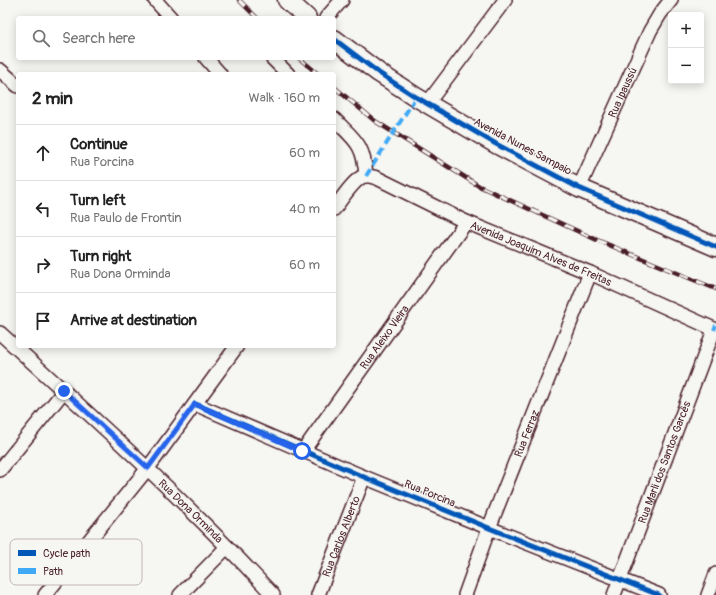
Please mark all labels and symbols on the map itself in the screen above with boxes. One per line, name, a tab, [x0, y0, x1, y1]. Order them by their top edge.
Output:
street label: Rua Ipaussú	[606, 65, 640, 120]
street label: Avenida Nunes Sampaio	[472, 115, 574, 178]
street label: Avenida Joaquim Alves de Freitas	[468, 219, 614, 289]
street label: Rua Aleixo Vieira	[357, 303, 412, 372]
route end	[55, 382, 73, 400]
street label: Rua Marli dos Santos Garcês	[636, 399, 694, 525]
street label: Rua Ferraz	[512, 408, 542, 459]
route start	[293, 442, 311, 460]
street label: Rua Dona Orminda	[156, 477, 226, 546]
street label: Rua Porcina	[402, 477, 457, 510]
street label: Rua Carlos Alberto	[320, 494, 363, 579]
legend	[10, 539, 142, 585]
text: Cycle path	[43, 547, 90, 560]
text: Path	[43, 565, 63, 578]

